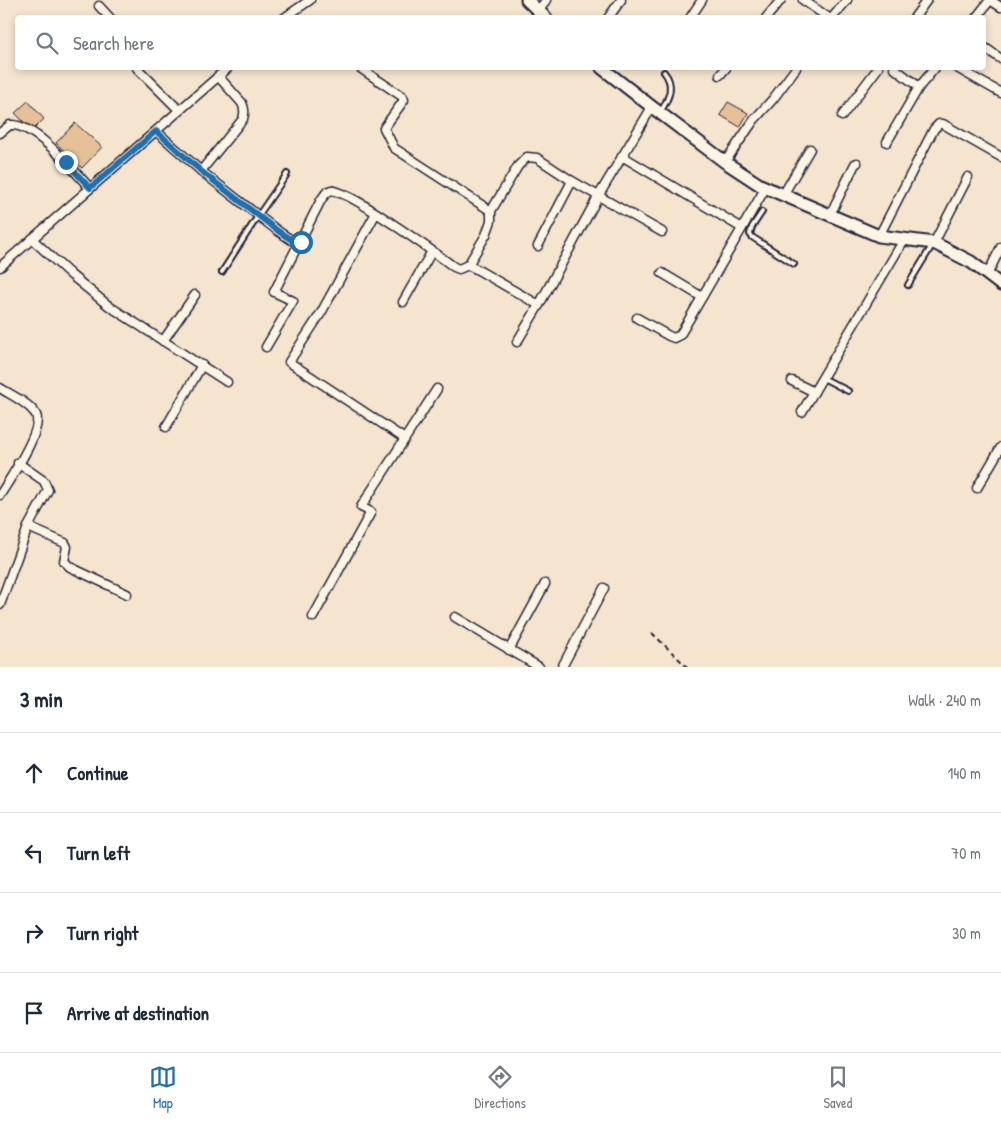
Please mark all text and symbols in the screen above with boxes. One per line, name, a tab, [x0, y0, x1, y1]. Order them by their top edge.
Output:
search box	[15, 15, 986, 70]
icon: search	[33, 29, 61, 57]
text: Search here	[73, 30, 154, 56]
route end	[55, 151, 78, 174]
route start	[290, 231, 313, 254]
text: 3 min	[20, 685, 63, 714]
text: Walk · 240 m	[908, 689, 981, 711]
icon: ahead	[20, 759, 48, 787]
text: Continue	[67, 760, 128, 786]
text: 140 m	[947, 762, 981, 784]
icon: left	[20, 839, 48, 867]
text: Turn left	[67, 840, 130, 866]
text: 70 m	[951, 842, 981, 864]
icon: right	[20, 919, 48, 947]
text: Turn right	[67, 920, 138, 946]
text: 30 m	[952, 922, 981, 944]
icon: arrive	[20, 999, 48, 1027]
text: Arrive at destination	[67, 1000, 209, 1026]
tab: Map	[149, 1063, 177, 1112]
tab: Directions	[474, 1063, 526, 1112]
tab: Saved	[824, 1063, 852, 1112]

